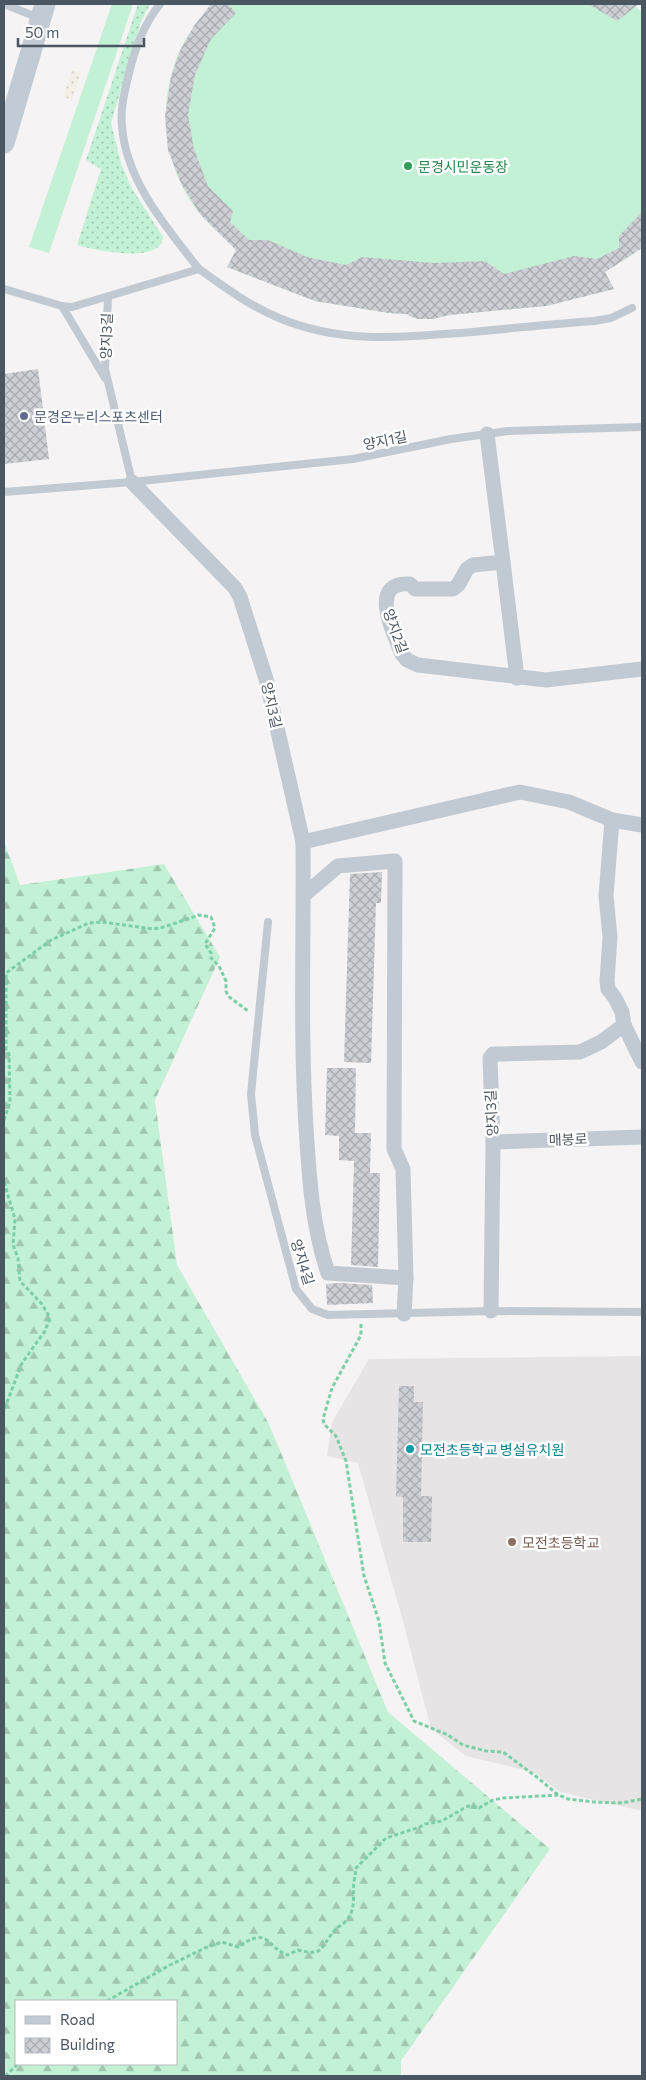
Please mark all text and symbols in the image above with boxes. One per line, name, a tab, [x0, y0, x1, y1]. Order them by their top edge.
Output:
scale bar	[18, 15, 144, 47]
text: 50 m	[25, 23, 59, 41]
place label: 문경시민운동장	[418, 158, 508, 175]
marker: 문경시민운동장	[402, 160, 414, 172]
street label: 양지3길	[97, 312, 115, 360]
place label: 문경온누리스포츠센터	[34, 408, 163, 425]
marker: 문경온누리스포츠센터	[18, 410, 30, 422]
street label: 양지1길	[361, 427, 409, 453]
street label: 양지2길	[380, 606, 412, 656]
street label: 양지3길	[258, 680, 286, 730]
street label: 양지3길	[481, 1089, 501, 1137]
street label: 매봉로	[548, 1130, 588, 1148]
street label: 양지4길	[288, 1237, 318, 1287]
place label: 모전초등학교 병설유치원	[420, 1441, 564, 1458]
marker: 모전초등학교 병설유치원	[404, 1443, 416, 1455]
place label: 모전초등학교	[522, 1534, 599, 1551]
marker: 모전초등학교	[506, 1536, 518, 1548]
legend	[15, 2000, 178, 2065]
text: Road	[60, 2010, 95, 2028]
text: Building	[60, 2035, 115, 2053]

